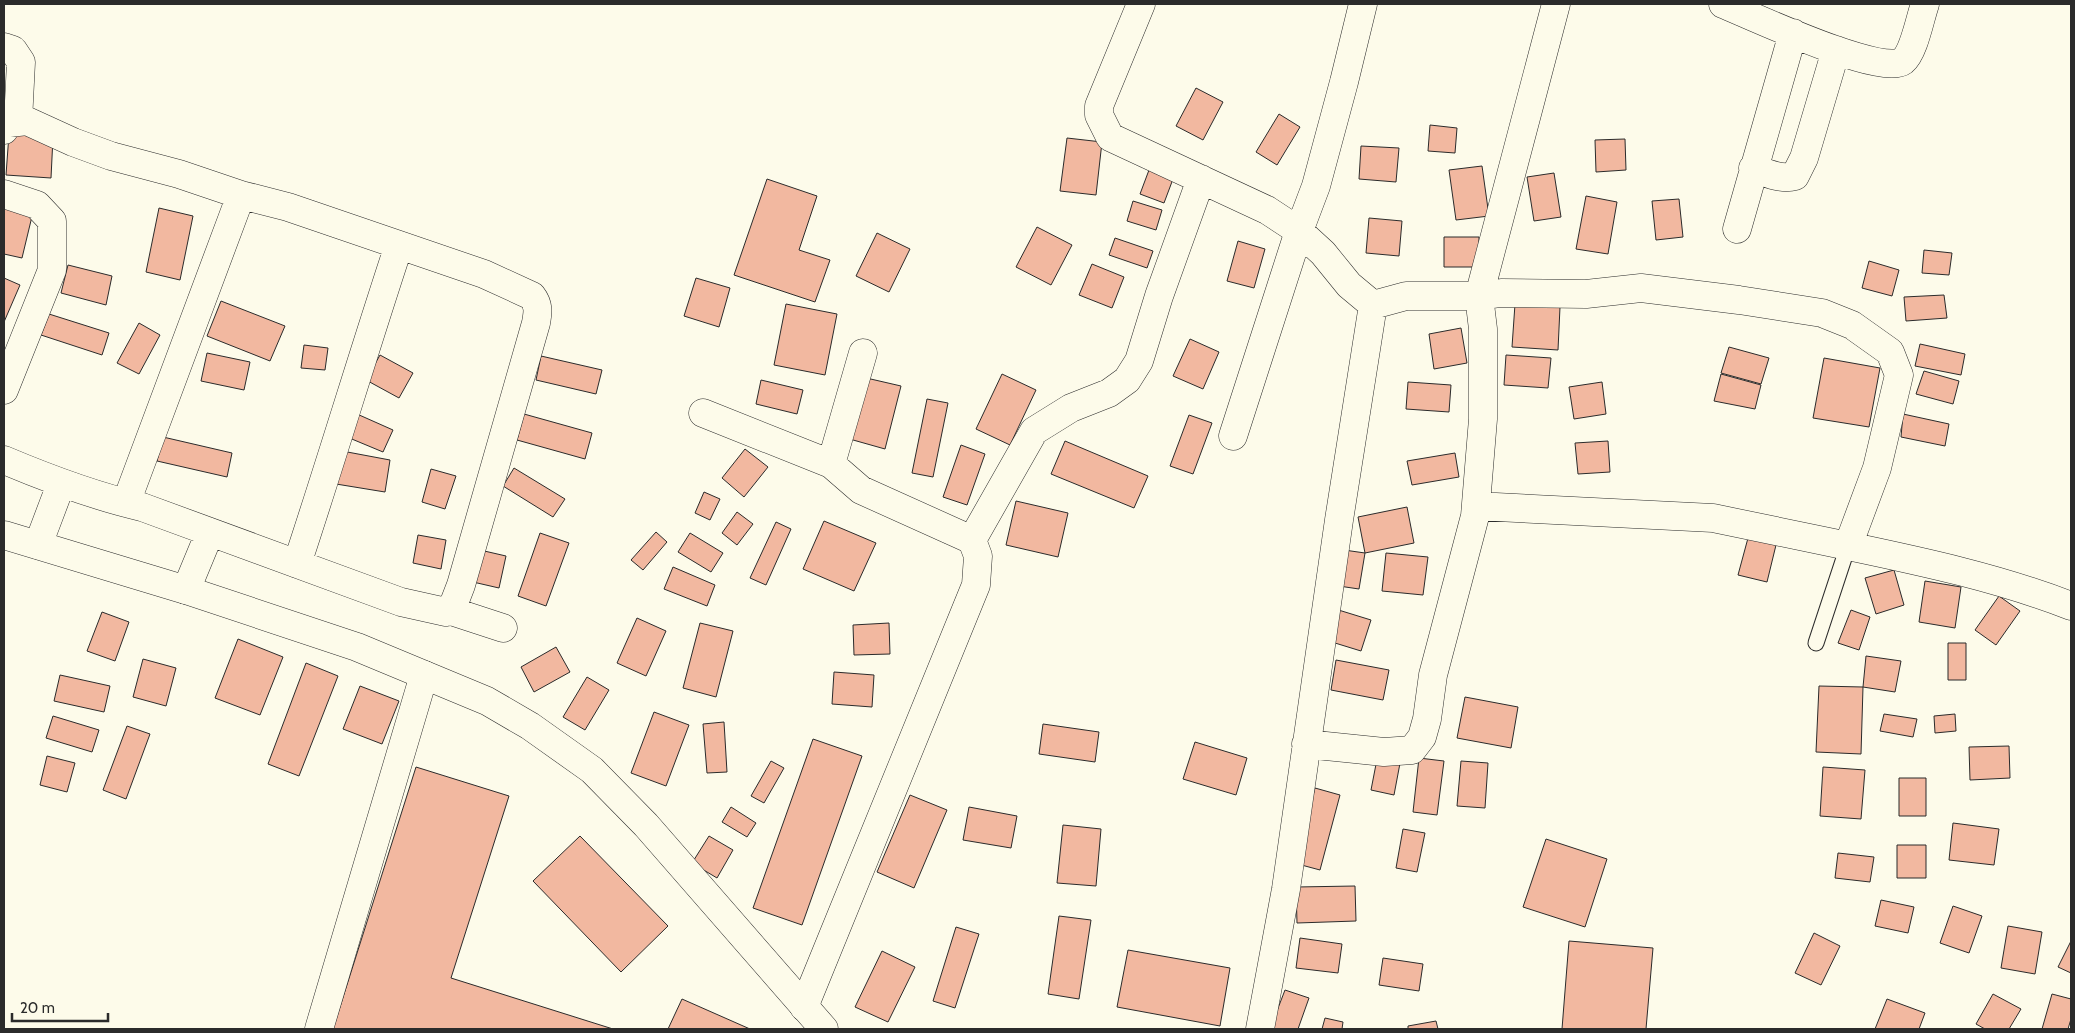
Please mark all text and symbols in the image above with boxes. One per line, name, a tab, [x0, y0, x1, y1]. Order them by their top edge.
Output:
scale bar	[12, 990, 109, 1022]
text: 20 m	[20, 999, 55, 1017]

